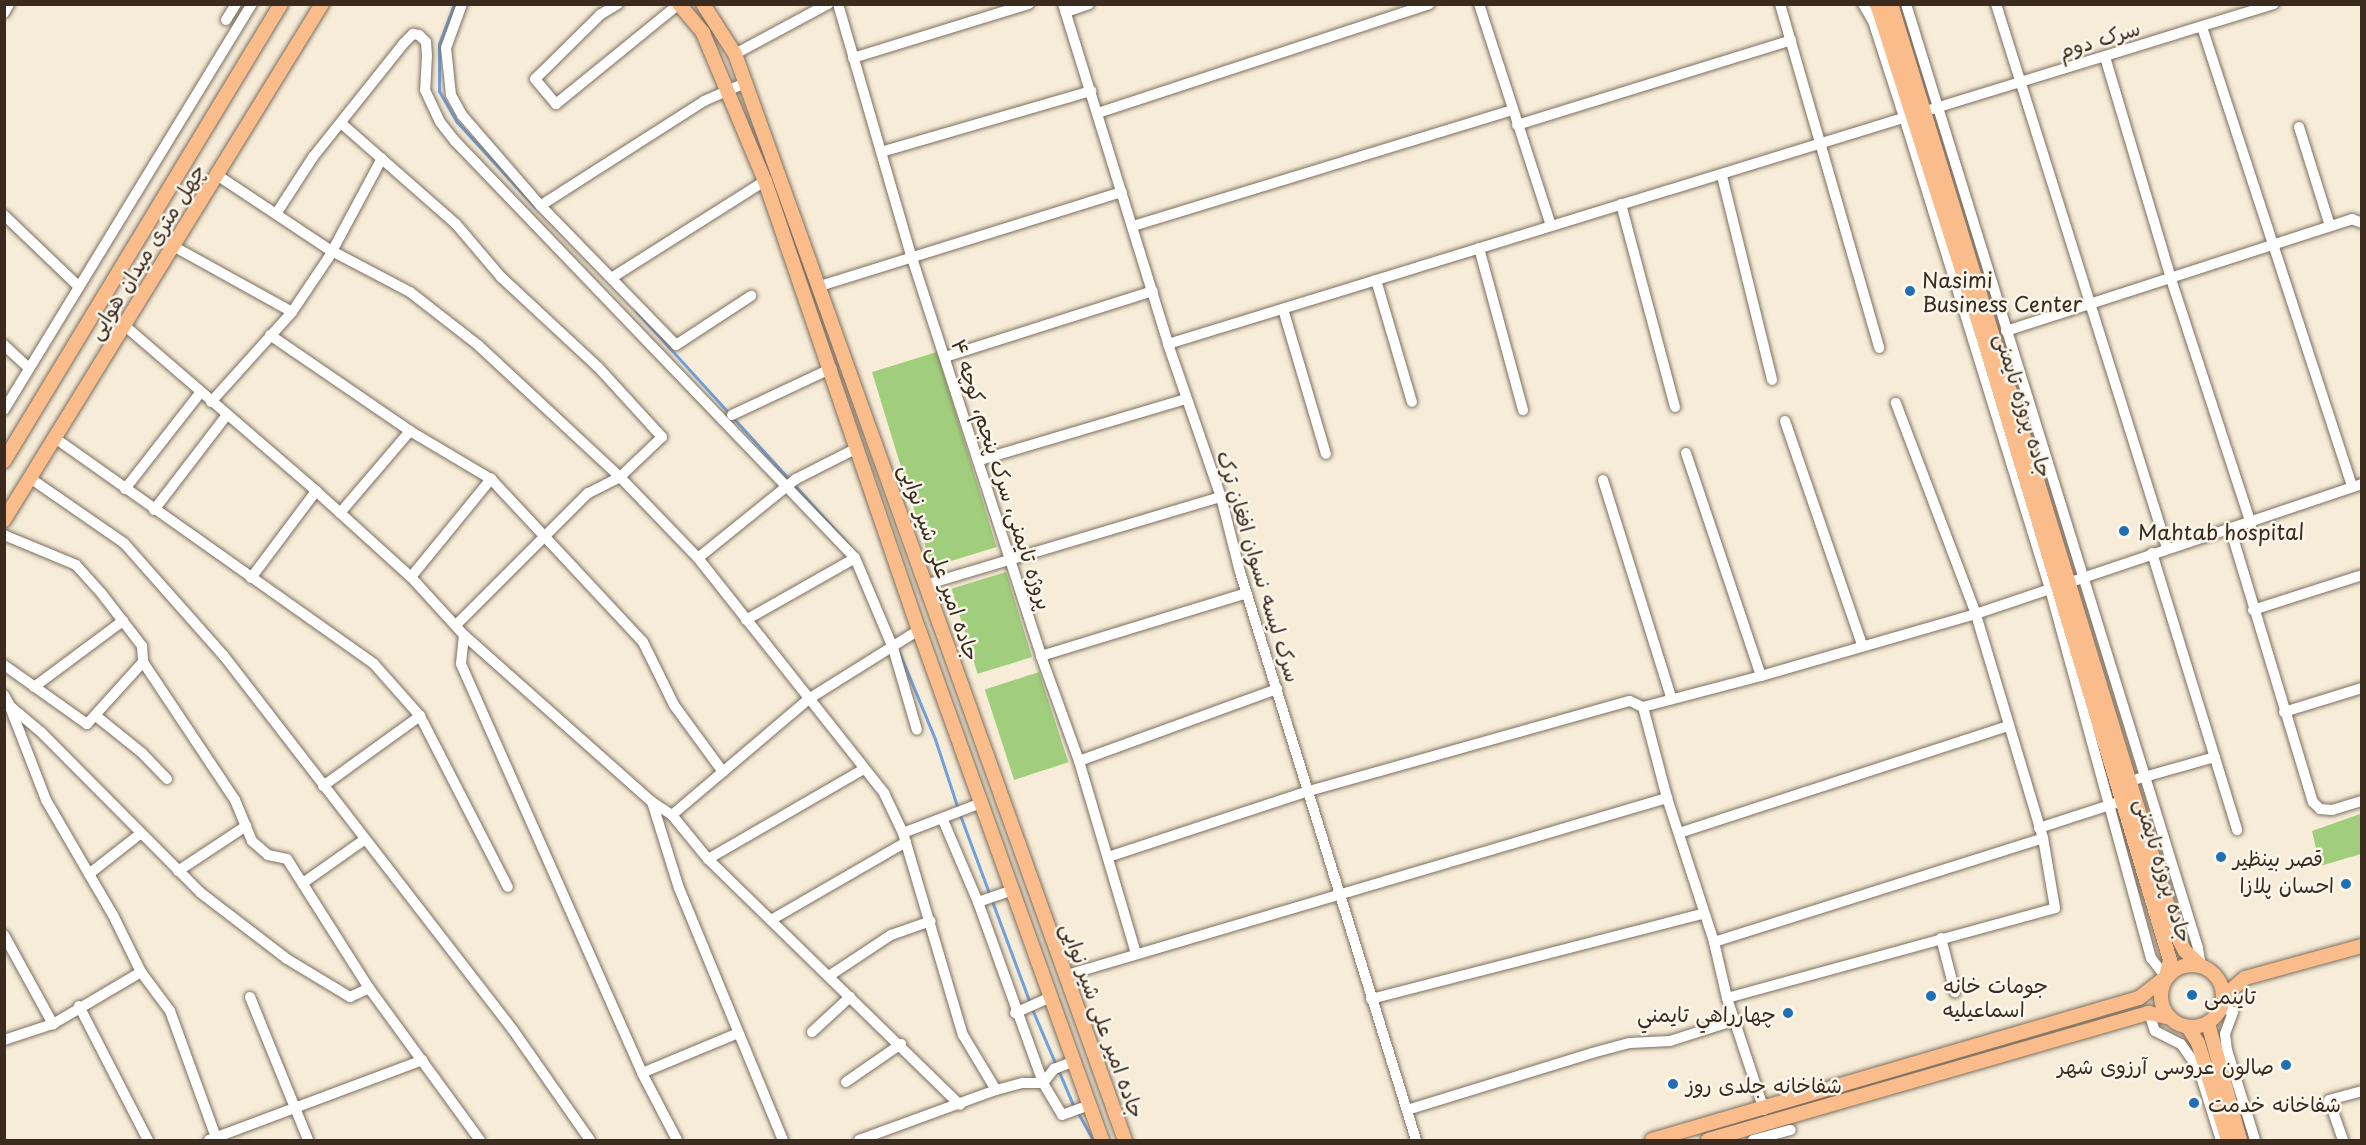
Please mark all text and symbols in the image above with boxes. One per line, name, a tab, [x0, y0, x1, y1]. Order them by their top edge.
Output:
street label: سرک دوم	[2055, 14, 2143, 62]
street label: چهل متری میدان هوایی	[81, 159, 209, 343]
place label: Nasimi Business Center	[1922, 266, 2084, 316]
marker: Nasimi Business Center	[1903, 284, 1917, 298]
street label: جاده پروژه تایمنی	[1991, 330, 2059, 480]
street label: پروژه تایمنی، سرک پنجم، کوچه ۴	[947, 335, 1059, 613]
street label: سرک لیسه نسوان افغان‌ ترک	[1213, 447, 1307, 685]
street label: جاده امیر علی شیر نوایی	[896, 461, 986, 663]
place label: Mahtab hospital	[2138, 518, 2305, 544]
marker: Mahtab hospital	[2115, 522, 2133, 540]
street label: جاده پروژه تایمنی	[2131, 795, 2199, 945]
place label: قصر بینظیر	[2233, 844, 2323, 870]
marker: قصر بینظیر	[2214, 850, 2228, 864]
place label: احسان پلازا	[2240, 871, 2334, 897]
marker: احسان پلازا	[2339, 877, 2353, 891]
street label: جاده امیر علی شیر نوایی	[1057, 919, 1151, 1121]
place label: جومات خانه اسماعيليه	[1943, 971, 2048, 1021]
place label: تاینمی	[2204, 982, 2256, 1008]
marker: تاینمی	[2185, 988, 2199, 1002]
marker: جومات خانه اسماعيليه	[1924, 989, 1938, 1003]
place label: چهارراهي تايمني	[1637, 1000, 1776, 1026]
marker: چهارراهي تايمني	[1781, 1006, 1795, 1020]
place label: صالون عروسی آرزوی شهر	[2058, 1052, 2274, 1078]
marker: صالون عروسی آرزوی شهر	[2279, 1058, 2293, 1072]
place label: شفاخانه جلدی روز	[1686, 1071, 1842, 1097]
marker: شفاخانه جلدی روز	[1664, 1075, 1682, 1093]
place label: شفاخانه خدمت	[2208, 1090, 2341, 1116]
marker: شفاخانه خدمت	[2185, 1094, 2203, 1112]

